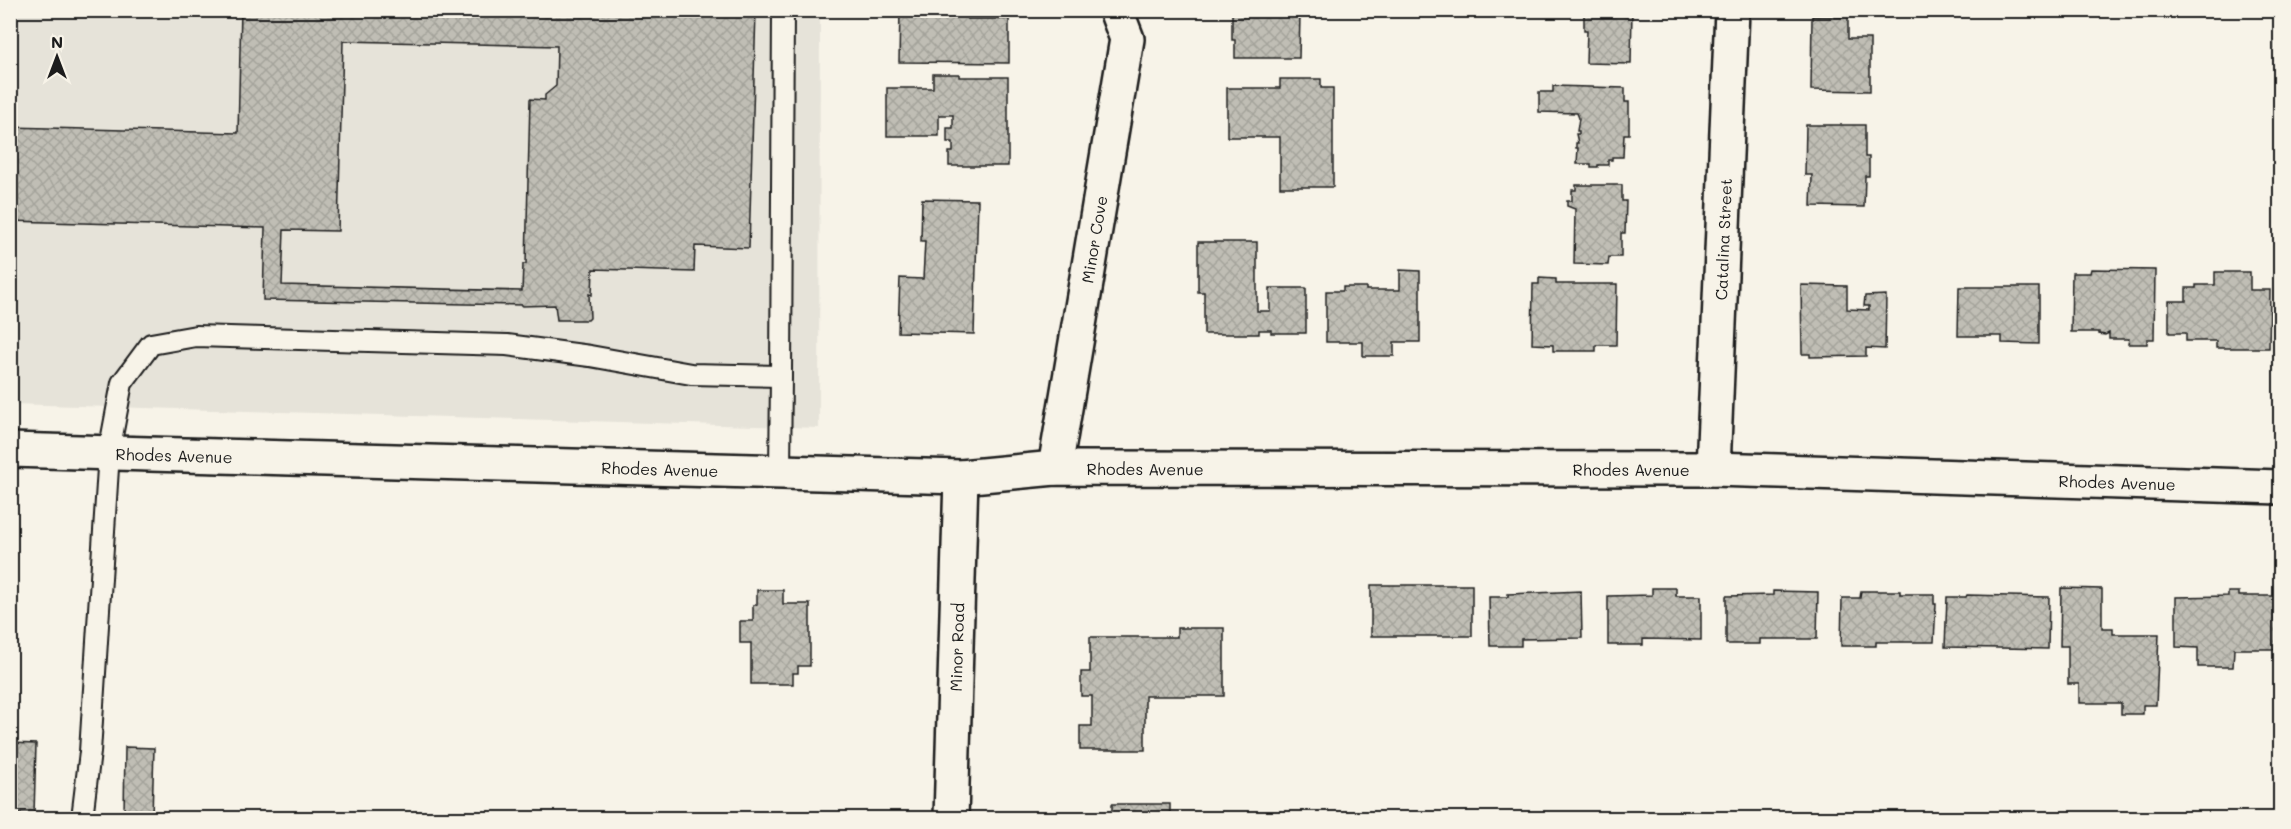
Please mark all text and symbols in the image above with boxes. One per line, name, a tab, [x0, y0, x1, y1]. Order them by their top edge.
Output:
north arrow	[27, 27, 87, 87]
text: N	[51, 31, 63, 52]
street label: Catalina Street	[1709, 178, 1736, 301]
street label: Minor Cove	[1076, 194, 1111, 285]
street label: Rhodes Avenue	[115, 442, 233, 467]
street label: Rhodes Avenue	[601, 456, 719, 481]
street label: Rhodes Avenue	[1087, 458, 1204, 479]
street label: Rhodes Avenue	[1573, 458, 1690, 479]
street label: Rhodes Avenue	[2058, 469, 2176, 494]
street label: Minor Road	[944, 602, 968, 692]

